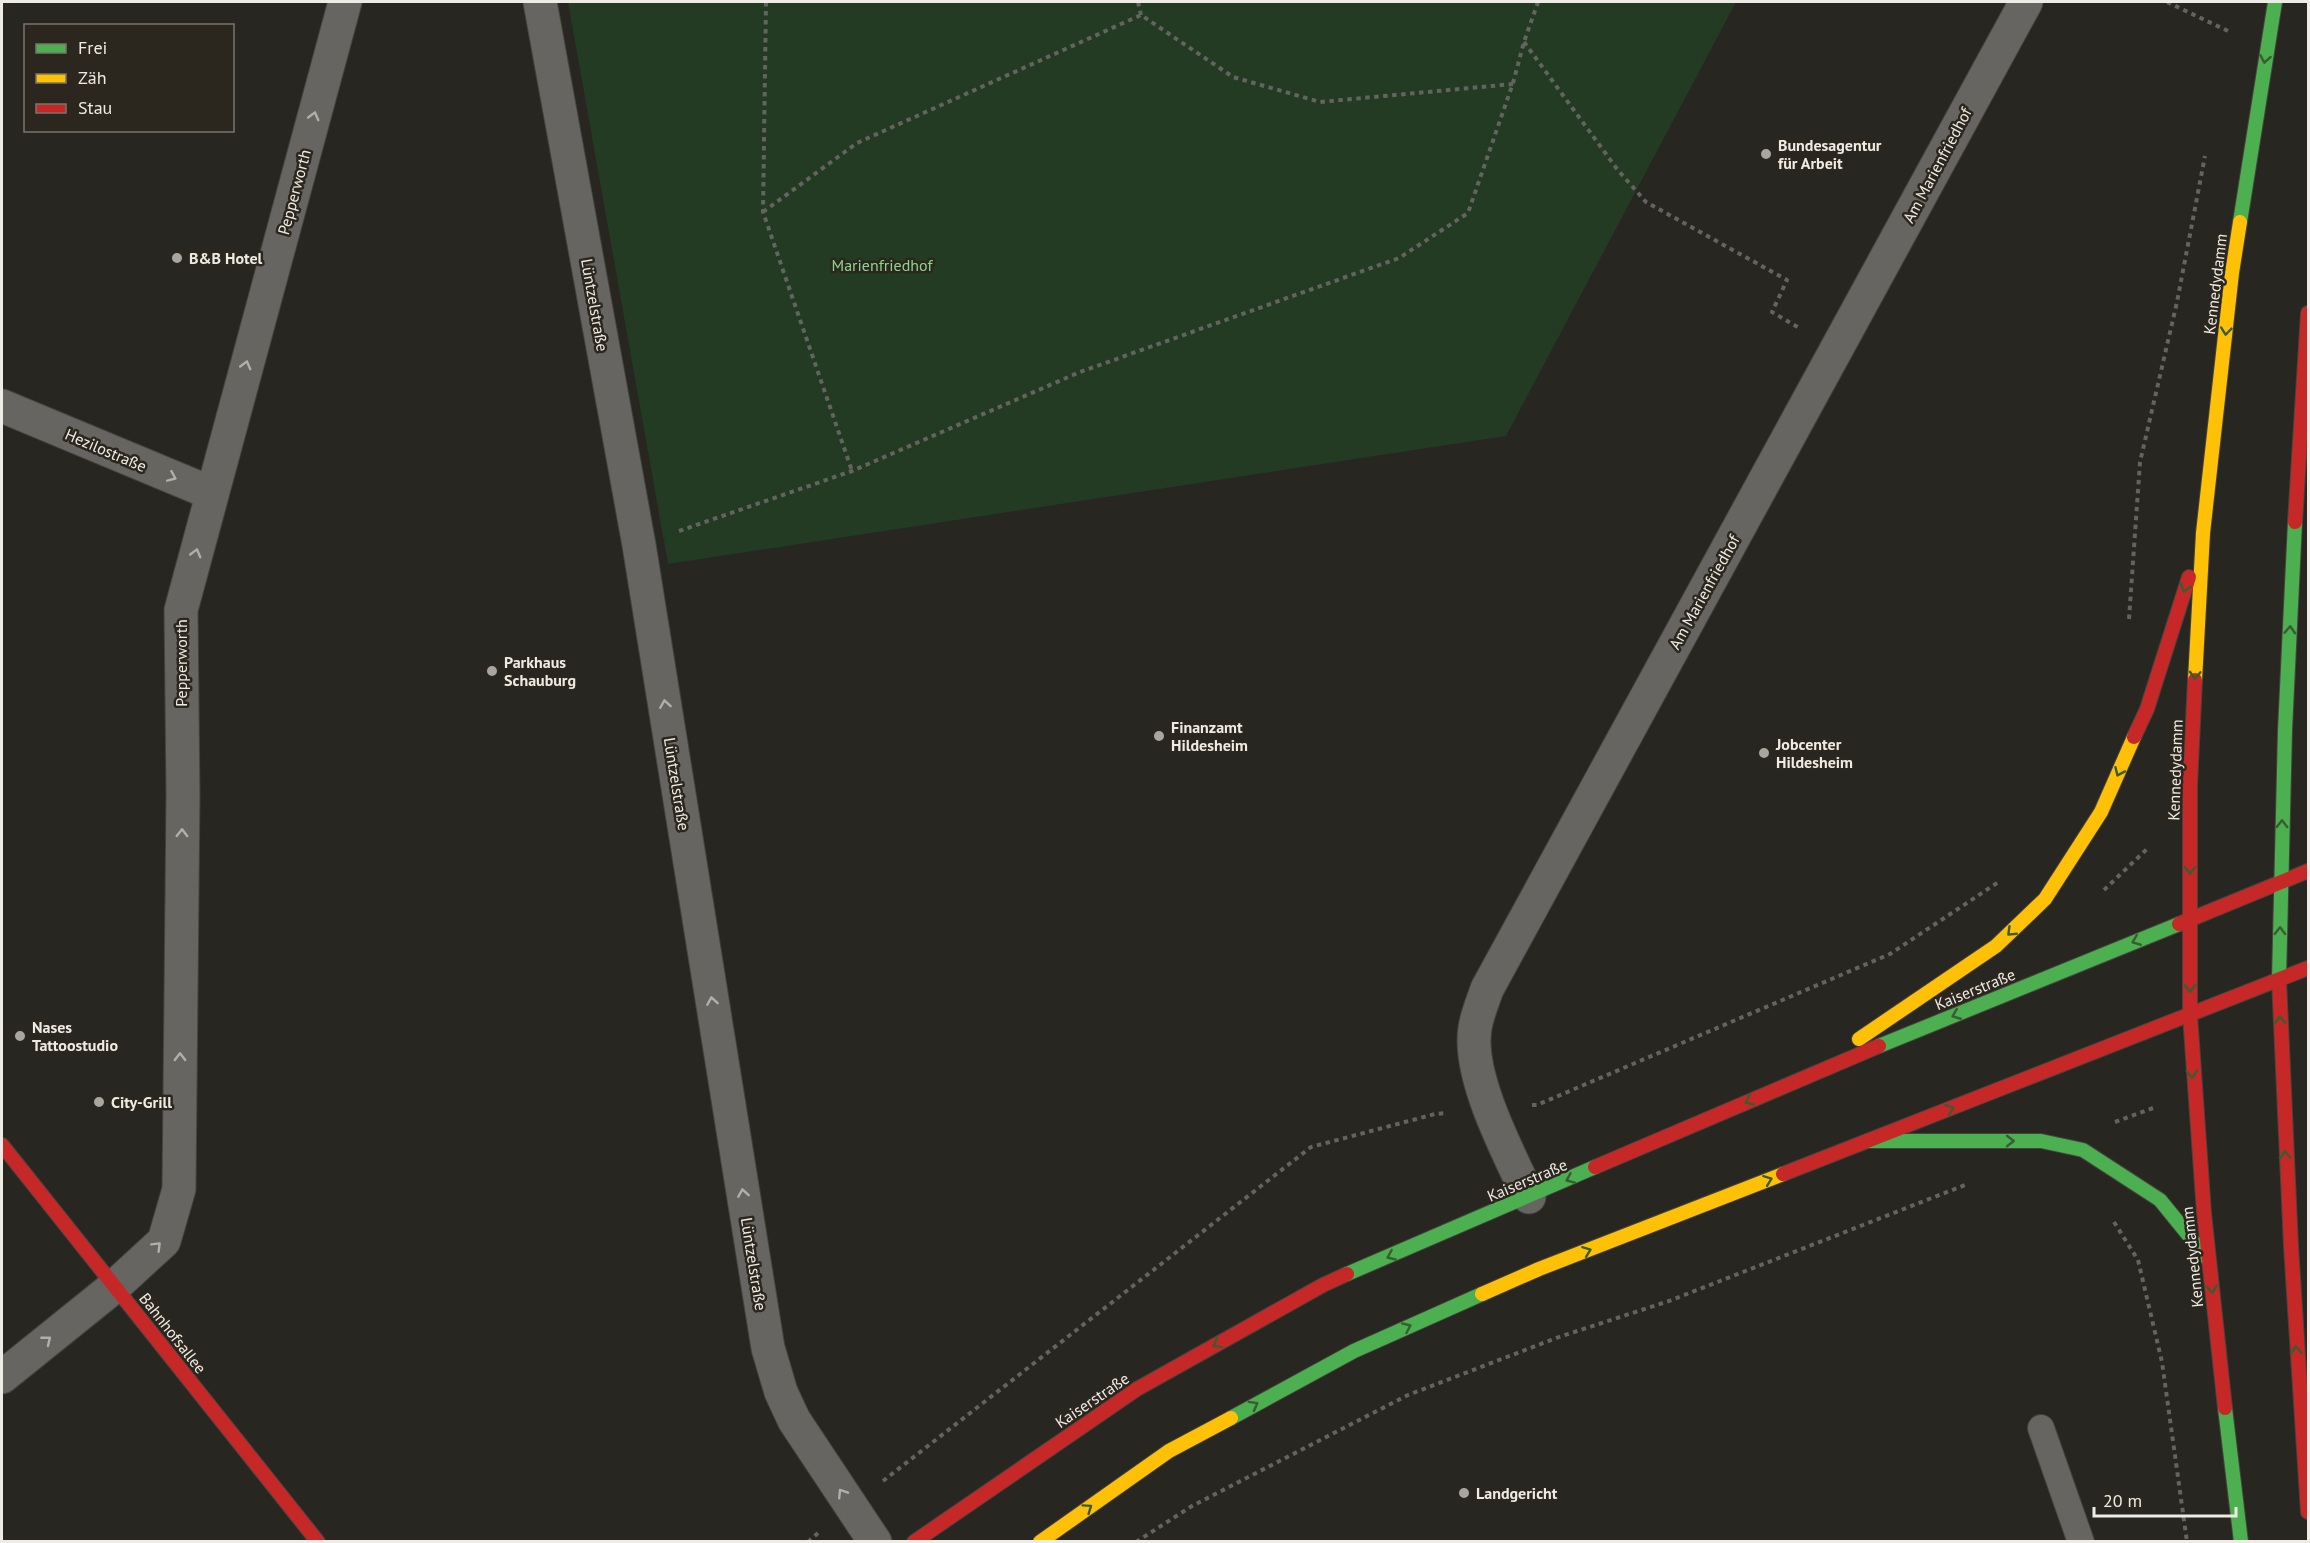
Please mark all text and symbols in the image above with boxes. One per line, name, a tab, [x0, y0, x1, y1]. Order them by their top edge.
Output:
legend	[24, 24, 234, 132]
text: Frei	[78, 36, 107, 59]
one-way arrow	[2259, 54, 2271, 64]
text: Zäh	[78, 66, 107, 89]
text: Stau	[78, 96, 112, 119]
street label: Am Marienfriedhof	[1898, 103, 1976, 226]
one-way arrow	[307, 111, 319, 122]
place label: Bundesagentur für Arbeit	[1778, 135, 1882, 173]
street label: Pepperworth	[273, 147, 315, 237]
marker: Bundesagentur für Arbeit	[1759, 147, 1773, 161]
street label: Kennedydamm	[2199, 232, 2231, 336]
place label: B&B Hotel	[189, 248, 263, 268]
marker: B&B Hotel	[170, 251, 184, 265]
park label: Marienfriedhof	[831, 255, 933, 275]
street label: Lüntzelstraße	[577, 257, 613, 353]
one-way arrow	[2220, 326, 2233, 335]
one-way arrow	[239, 360, 252, 370]
street label: Hezilostraße	[62, 424, 150, 476]
one-way arrow	[166, 470, 177, 482]
street label: Am Marienfriedhof	[1664, 531, 1744, 653]
one-way arrow	[188, 548, 201, 558]
one-way arrow	[2180, 582, 2192, 593]
street label: Pepperworth	[171, 619, 191, 707]
one-way arrow	[2284, 625, 2297, 634]
place label: Parkhaus Schauburg	[504, 652, 576, 690]
marker: Parkhaus Schauburg	[485, 664, 499, 678]
one-way arrow	[2189, 671, 2202, 680]
one-way arrow	[659, 700, 671, 709]
place label: Finanzamt Hildesheim	[1171, 717, 1248, 755]
street label: Kennedydamm	[2163, 719, 2187, 821]
marker: Finanzamt Hildesheim	[1152, 729, 1166, 743]
place label: Jobcenter Hildesheim	[1775, 734, 1853, 772]
street label: Lüntzelstraße	[660, 736, 694, 832]
marker: Jobcenter Hildesheim	[1757, 746, 1771, 760]
one-way arrow	[2114, 765, 2126, 776]
one-way arrow	[2276, 820, 2288, 829]
one-way arrow	[176, 829, 188, 838]
one-way arrow	[2184, 865, 2196, 874]
one-way arrow	[2007, 925, 2017, 936]
one-way arrow	[2274, 927, 2286, 936]
one-way arrow	[2132, 934, 2143, 946]
street label: Kaiserstraße	[1932, 964, 2018, 1014]
one-way arrow	[2184, 983, 2196, 992]
one-way arrow	[706, 996, 719, 1006]
one-way arrow	[1951, 1008, 1962, 1020]
one-way arrow	[2274, 1015, 2287, 1024]
place label: Nases Tattoostudio	[32, 1017, 118, 1055]
marker: Nases Tattoostudio	[13, 1029, 27, 1043]
one-way arrow	[174, 1052, 186, 1061]
one-way arrow	[2186, 1069, 2198, 1078]
place label: City-Grill	[111, 1092, 172, 1112]
one-way arrow	[1744, 1094, 1755, 1106]
marker: City-Grill	[92, 1095, 106, 1109]
one-way arrow	[1944, 1103, 1954, 1116]
one-way arrow	[2006, 1135, 2015, 1147]
one-way arrow	[2279, 1150, 2292, 1159]
street label: Kaiserstraße	[1484, 1154, 1570, 1206]
one-way arrow	[1565, 1172, 1576, 1184]
one-way arrow	[1762, 1175, 1773, 1187]
one-way arrow	[737, 1189, 750, 1199]
street label: Kennedydamm	[2177, 1206, 2207, 1308]
street label: Lüntzelstraße	[737, 1216, 771, 1312]
one-way arrow	[150, 1243, 161, 1254]
one-way arrow	[1580, 1246, 1591, 1258]
one-way arrow	[1386, 1249, 1397, 1261]
one-way arrow	[2205, 1284, 2218, 1293]
street label: Bahnhofsallee	[135, 1289, 211, 1377]
one-way arrow	[1401, 1322, 1412, 1334]
one-way arrow	[40, 1337, 51, 1348]
one-way arrow	[1213, 1337, 1223, 1348]
one-way arrow	[2289, 1345, 2302, 1354]
street label: Kaiserstraße	[1051, 1368, 1133, 1432]
one-way arrow	[1247, 1401, 1258, 1412]
scale bar	[2094, 1480, 2236, 1518]
place label: Landgericht	[1476, 1483, 1558, 1503]
marker: Landgericht	[1457, 1486, 1471, 1500]
one-way arrow	[838, 1489, 849, 1500]
text: 20 m	[2103, 1489, 2142, 1512]
one-way arrow	[1082, 1504, 1093, 1515]

